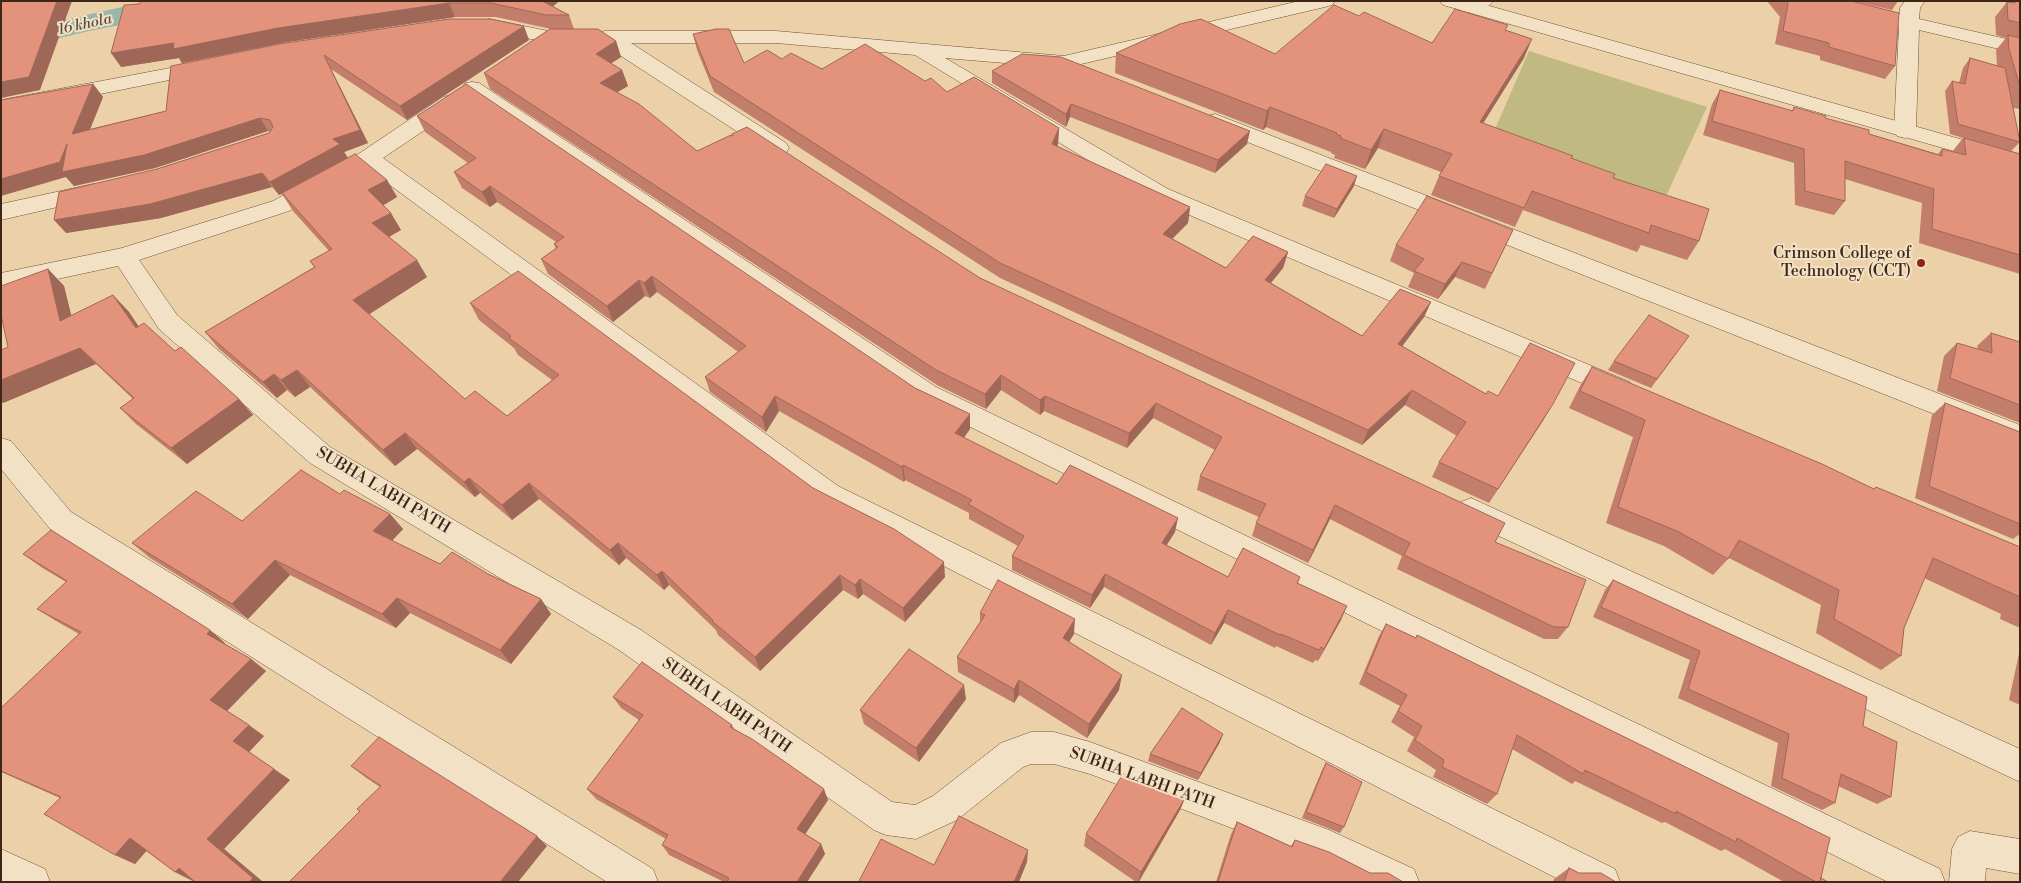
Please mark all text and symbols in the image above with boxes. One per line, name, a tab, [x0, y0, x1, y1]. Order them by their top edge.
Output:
water label: 16 khola	[57, 11, 113, 39]
place label: Crimson College of Technology (CCT)	[1773, 244, 1911, 282]
marker: Crimson College of Technology (CCT)	[1915, 257, 1927, 269]
street label: SUBHA LABH PATH	[313, 443, 453, 539]
street label: SUBHA LABH PATH	[658, 654, 794, 758]
street label: SUBHA LABH PATH	[1067, 744, 1217, 814]

